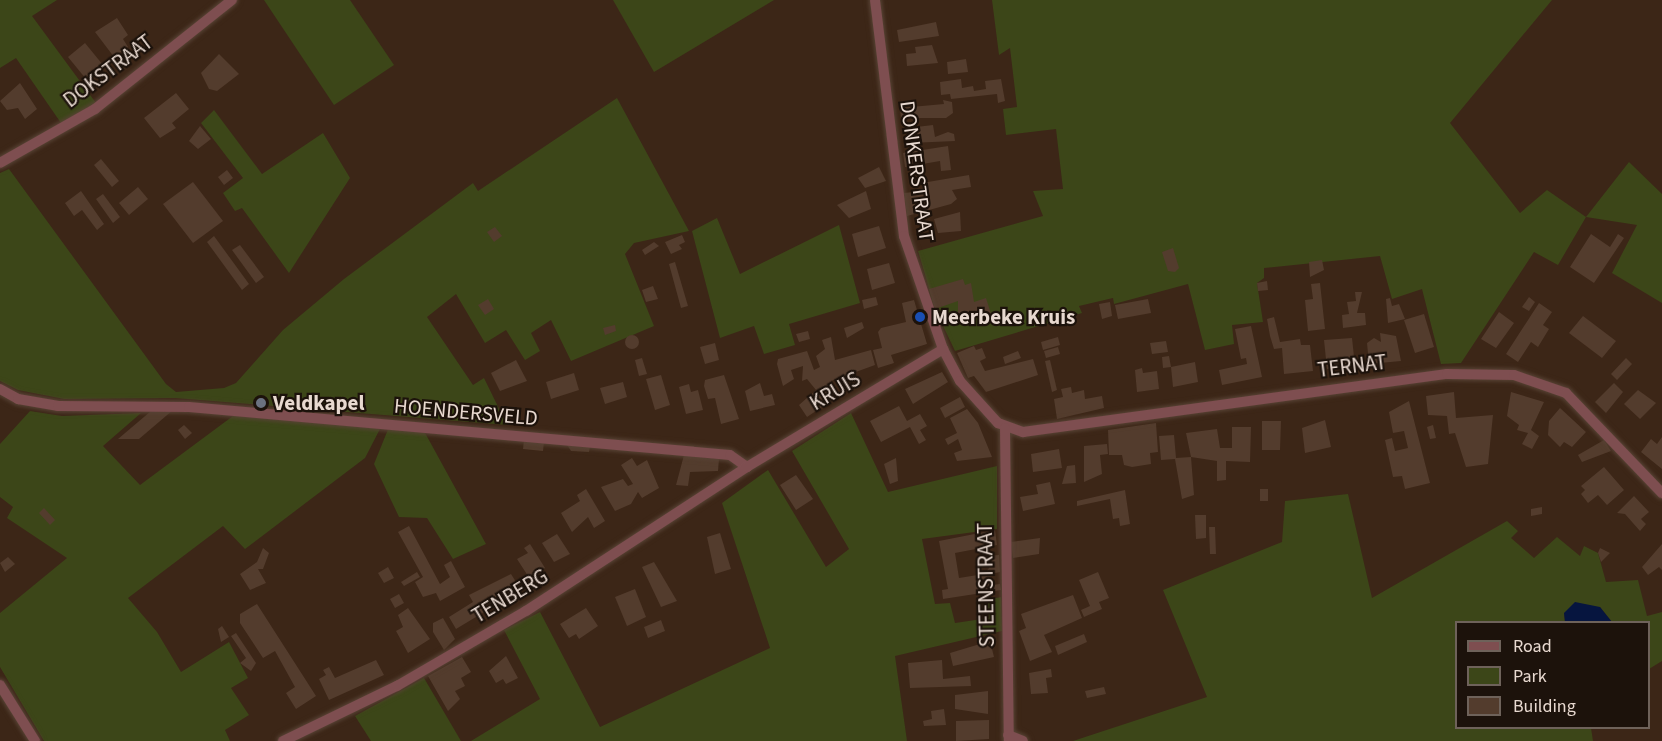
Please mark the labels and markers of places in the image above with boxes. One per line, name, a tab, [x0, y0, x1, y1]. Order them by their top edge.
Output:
place label: Meerbeke Kruis	[932, 304, 1075, 330]
marker: Meerbeke Kruis	[913, 310, 927, 324]
place label: Veldkapel	[273, 390, 364, 416]
marker: Veldkapel	[254, 396, 268, 410]

